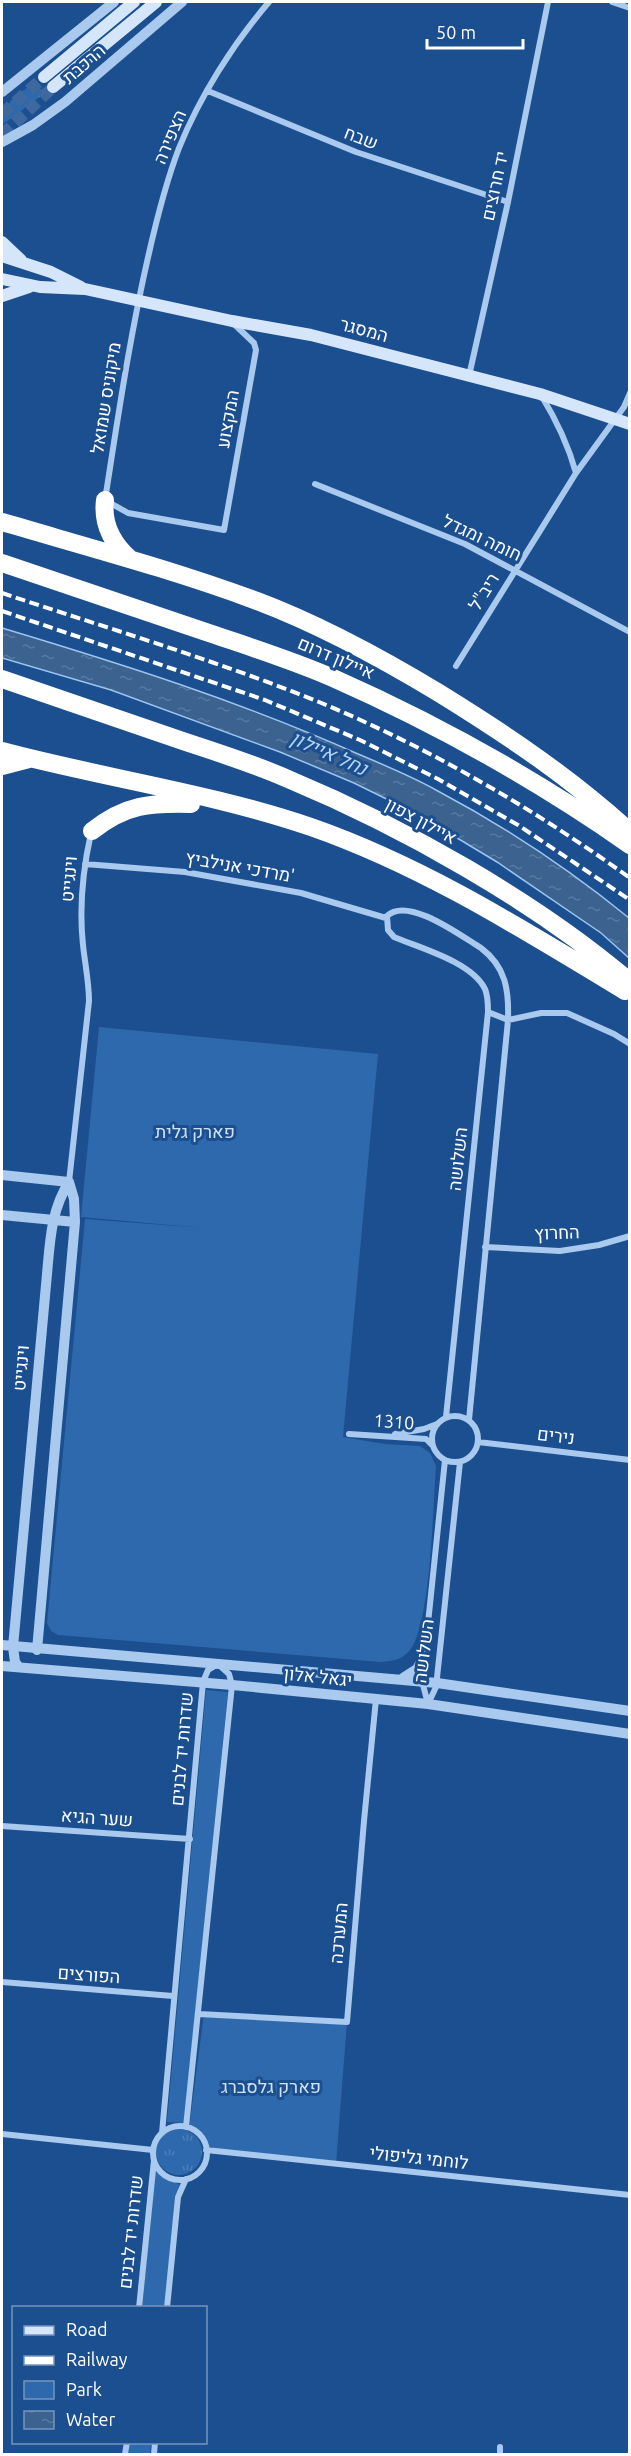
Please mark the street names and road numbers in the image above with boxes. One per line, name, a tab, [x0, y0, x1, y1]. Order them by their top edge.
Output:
street label: הרכבת	[58, 39, 109, 87]
street label: הצפירה	[149, 107, 189, 167]
street label: שבח	[342, 122, 381, 153]
street label: יד חרוצים	[477, 149, 511, 222]
street label: המסגר	[338, 313, 391, 345]
street label: מיקוניס שמואל	[86, 341, 125, 455]
street label: המקצוע	[212, 388, 243, 450]
street label: חומה ומגדל	[440, 510, 525, 564]
street label: ריב"ל	[464, 569, 502, 614]
street label: איילון דרום	[295, 632, 378, 683]
street label: איילון צפון	[382, 793, 461, 848]
street label: מרדכי אנילביץ'	[184, 847, 296, 886]
street label: וינגייט	[56, 855, 80, 903]
street label: השלושה	[444, 1126, 470, 1192]
street label: החרוץ	[534, 1221, 580, 1244]
street label: וינגייט	[8, 1344, 32, 1392]
street label: 1310	[373, 1410, 415, 1432]
street label: נירים	[536, 1423, 576, 1447]
street label: השלושה	[409, 1618, 437, 1684]
street label: יגאל אלון	[283, 1662, 353, 1691]
street label: שדרות יד לבנים	[166, 1691, 196, 1807]
street label: שער הגיא	[60, 1805, 134, 1829]
street label: המערכה	[325, 1901, 351, 1964]
street label: הפורצים	[57, 1962, 121, 1986]
street label: לוחמי גליפולי	[369, 2142, 470, 2172]
street label: שדרות יד לבנים	[114, 2174, 146, 2290]

